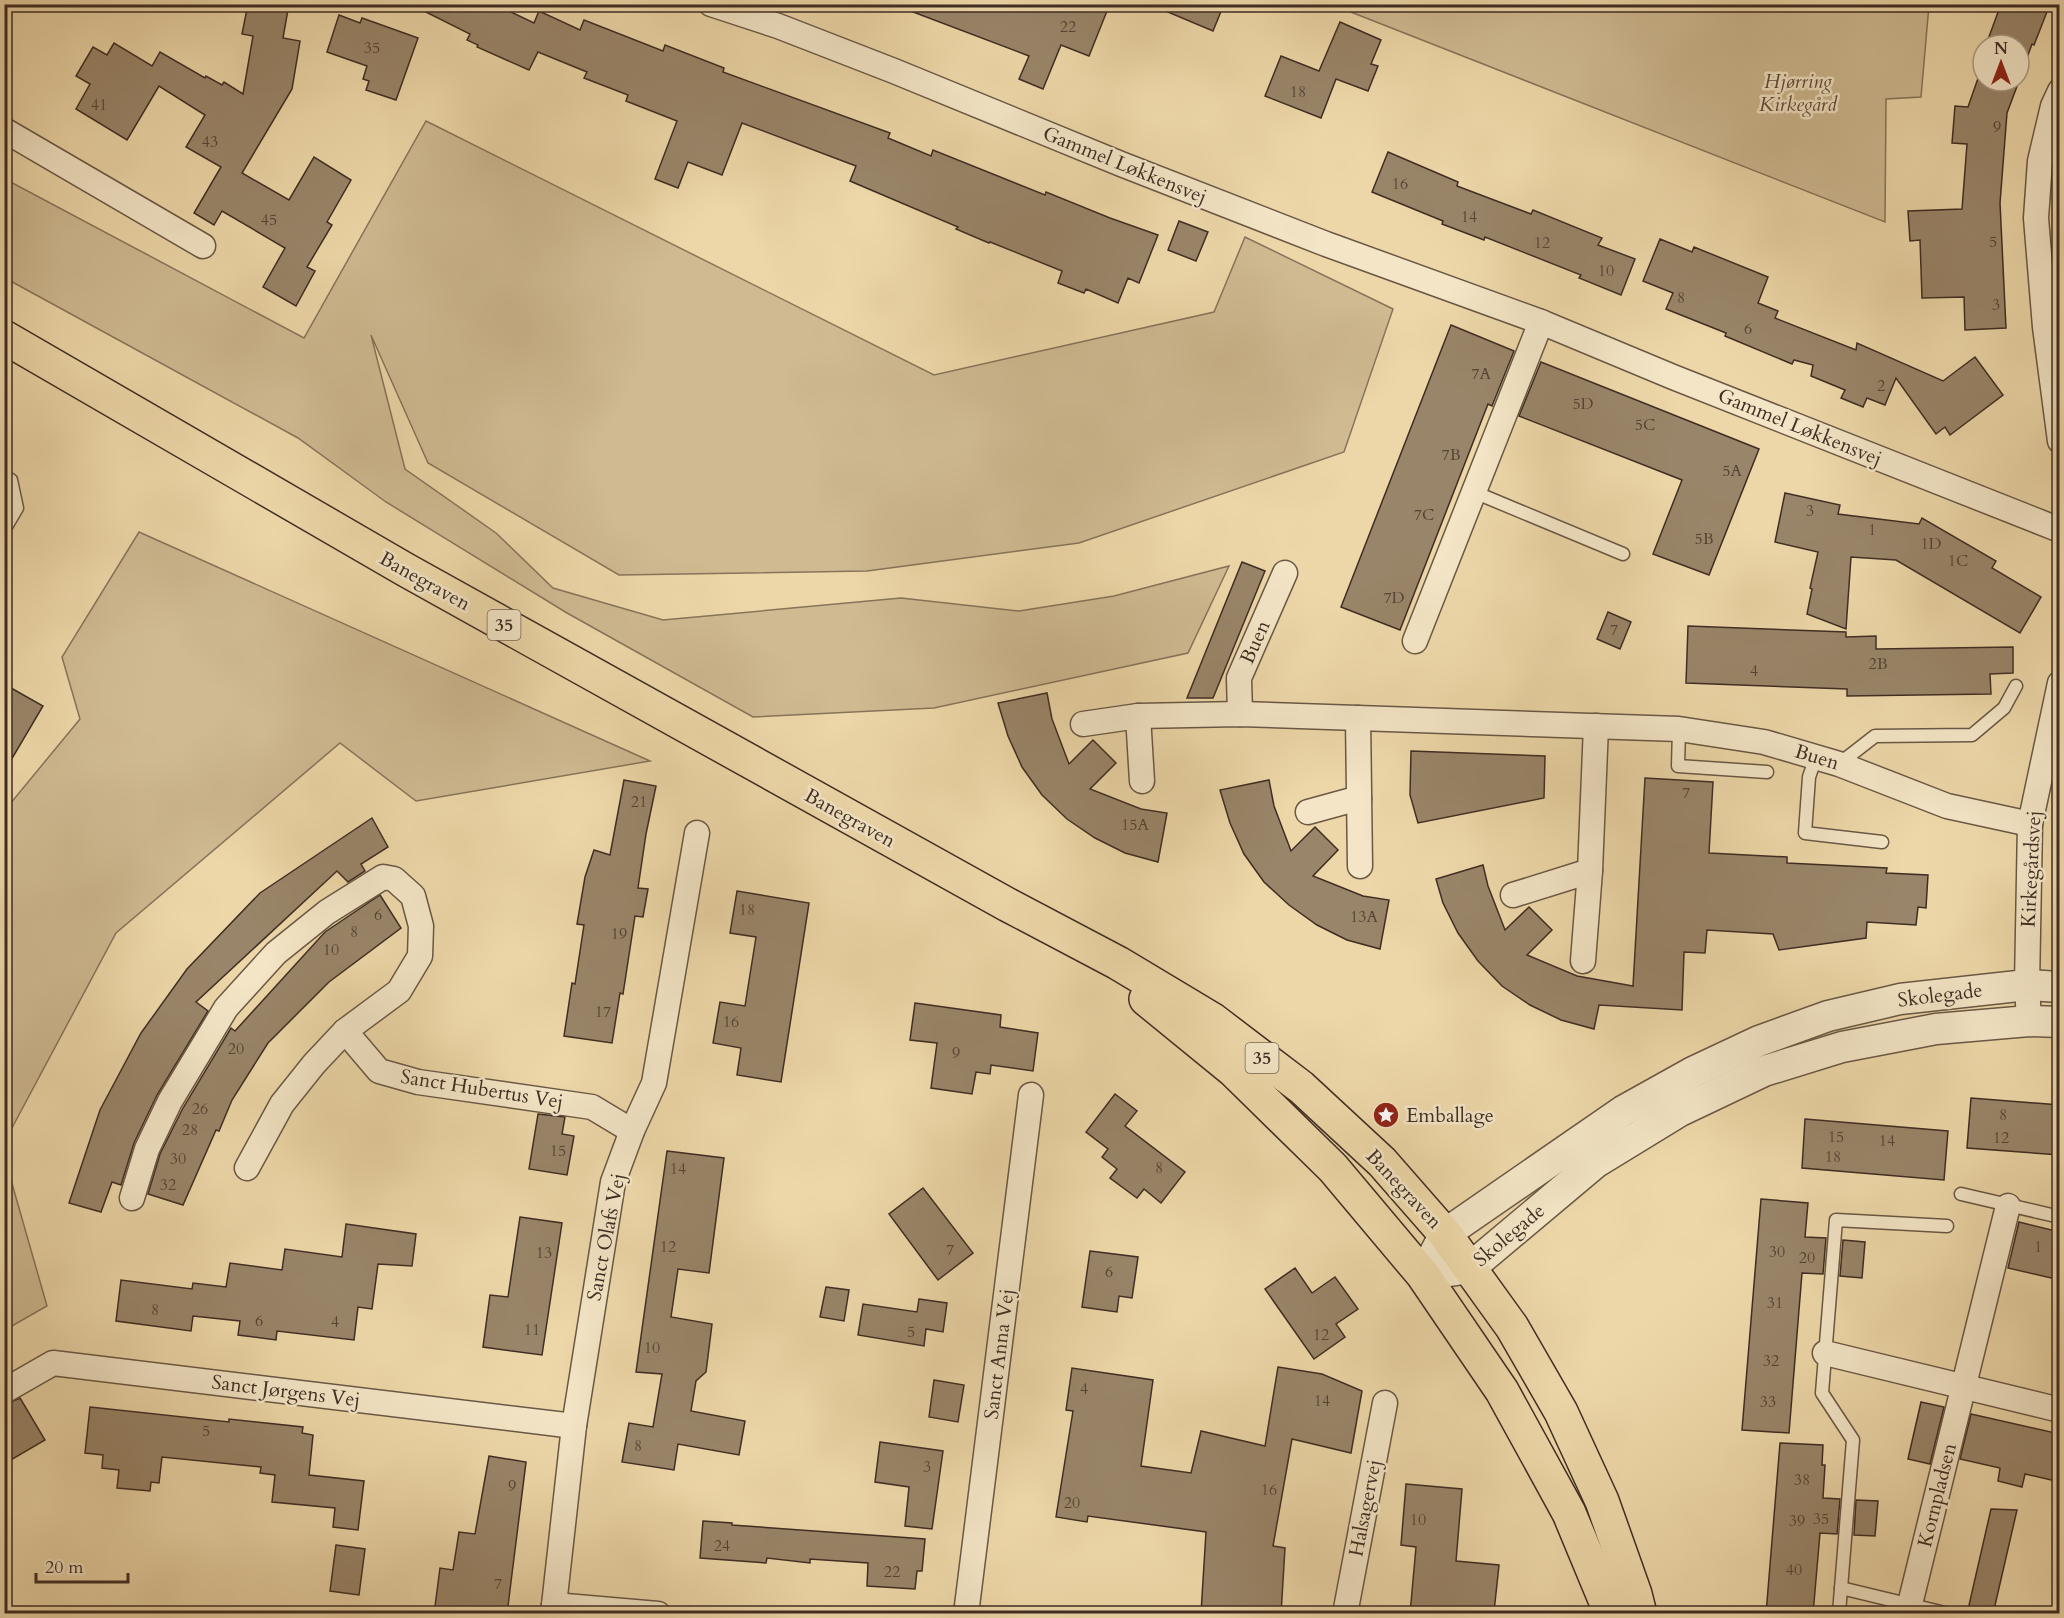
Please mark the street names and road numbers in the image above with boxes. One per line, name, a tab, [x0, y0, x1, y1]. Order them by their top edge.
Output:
street label: Gammel Løkkensvej	[1039, 120, 1211, 210]
street label: Gammel Løkkensvej	[1714, 382, 1886, 472]
street label: Banegraven	[375, 545, 476, 617]
road number: 35	[488, 610, 520, 640]
street label: Buen	[1234, 615, 1277, 668]
street label: Buen	[1792, 738, 1843, 777]
street label: Banegraven	[800, 782, 901, 854]
street label: Kirkegårdsvej	[2014, 810, 2048, 928]
street label: Skolegade	[1896, 976, 1984, 1014]
road number: 35	[1246, 1043, 1278, 1073]
street label: Sanct Hubertus Vej	[399, 1063, 565, 1115]
street label: Banegraven	[1360, 1143, 1449, 1235]
street label: Sanct Olafs Vej	[580, 1171, 632, 1303]
street label: Skolegade	[1468, 1197, 1550, 1273]
street label: Sanct Anna Vej	[978, 1287, 1020, 1421]
street label: Sanct Jørgens Vej	[210, 1369, 362, 1413]
street label: Kornpladsen	[1911, 1439, 1963, 1550]
street label: Halsagervej	[1342, 1457, 1388, 1559]

